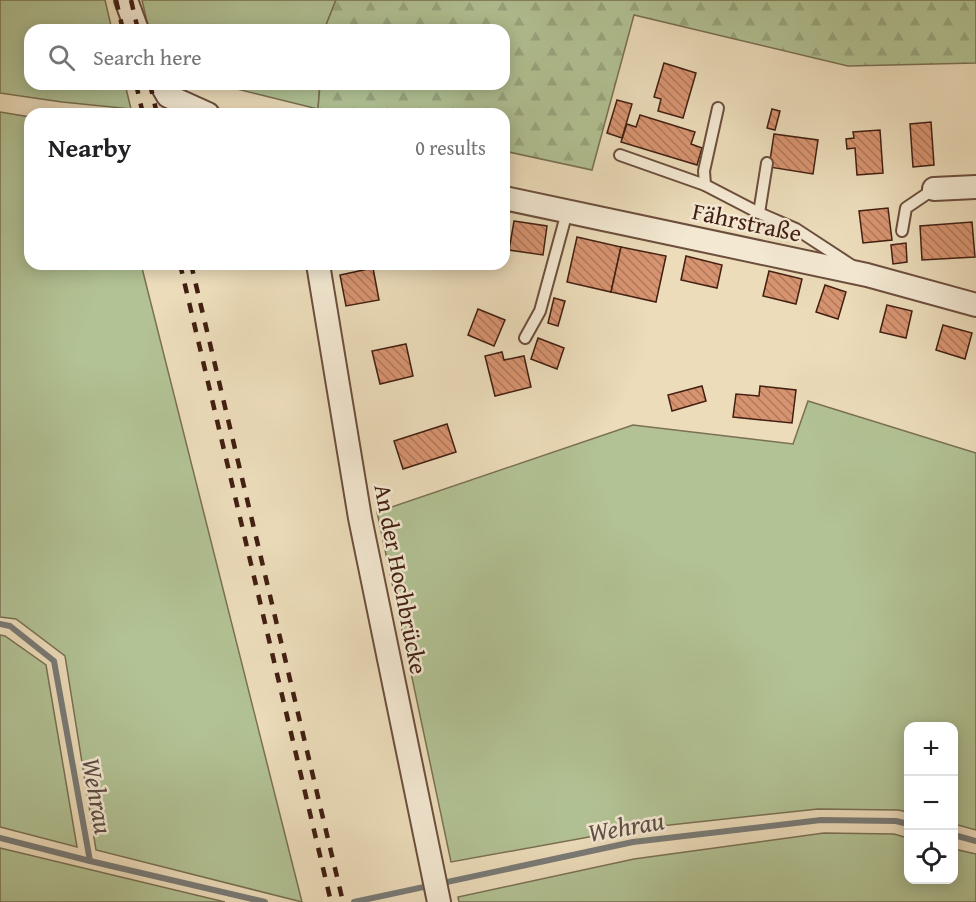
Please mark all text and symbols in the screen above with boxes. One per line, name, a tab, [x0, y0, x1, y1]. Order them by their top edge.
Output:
search box	[24, 24, 510, 90]
icon: search	[45, 41, 78, 74]
text: Search here	[93, 41, 202, 73]
text: Nearby	[48, 128, 131, 167]
text: 0 results	[415, 133, 486, 162]
street label: Fährstraße	[689, 193, 805, 251]
street label: An der Hochbrücke	[365, 481, 437, 677]
map controls	[904, 722, 958, 884]
button: +	[904, 722, 958, 776]
water label: Wehrau	[72, 755, 124, 837]
button: −	[904, 776, 958, 830]
water label: Wehrau	[585, 800, 667, 852]
button: locate	[904, 830, 958, 884]

